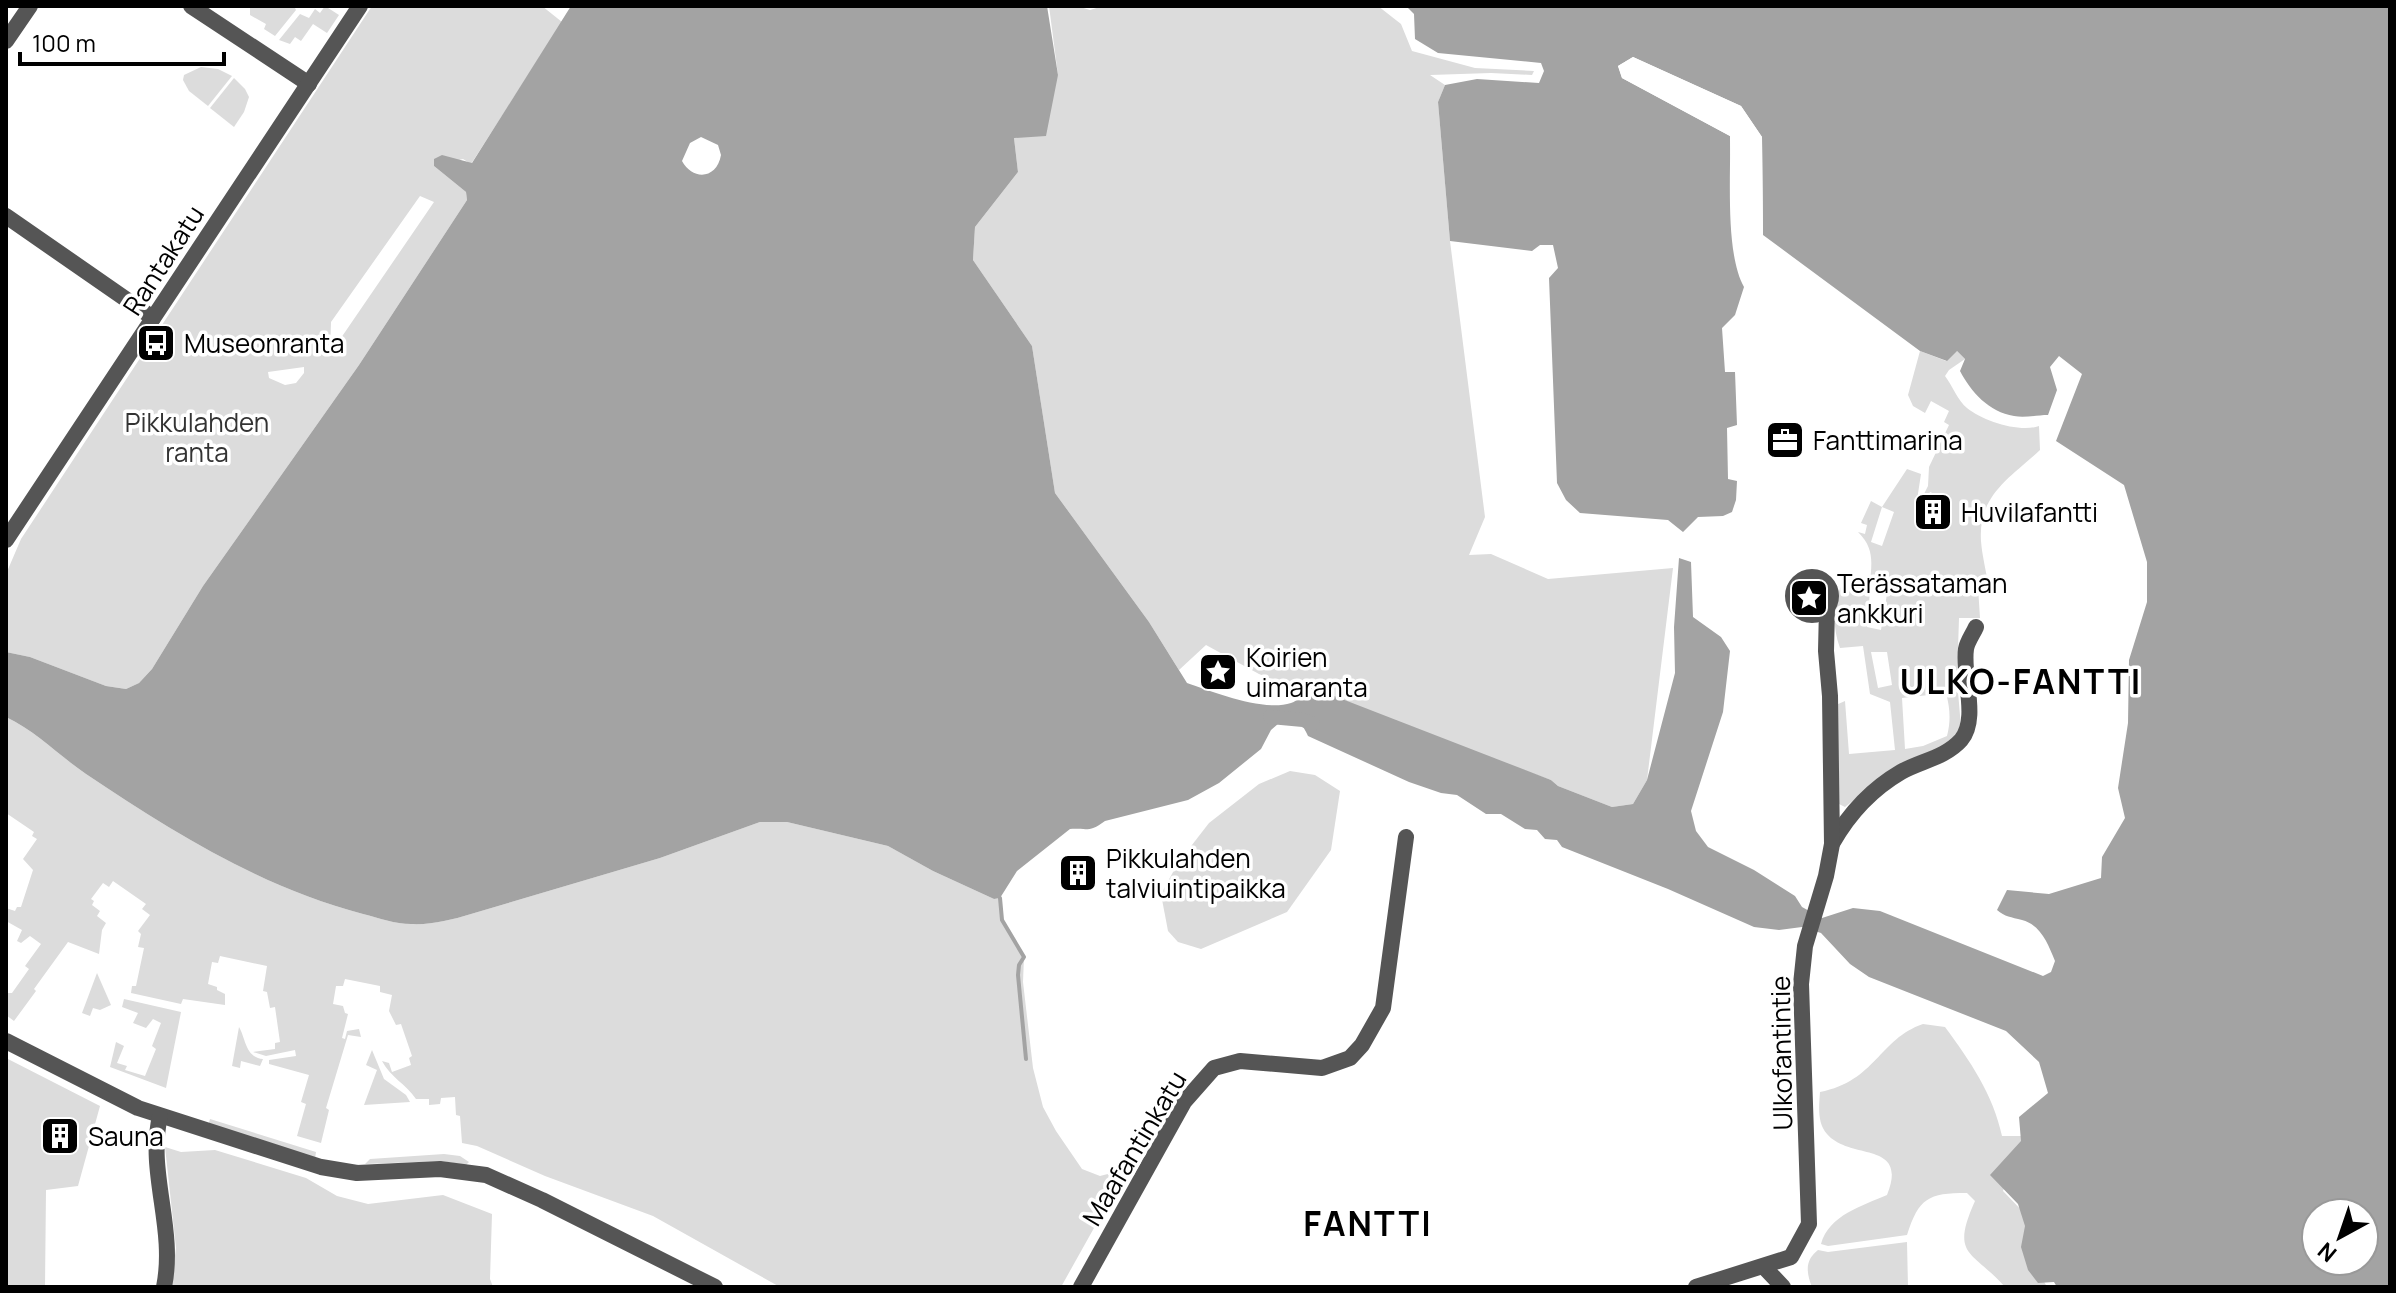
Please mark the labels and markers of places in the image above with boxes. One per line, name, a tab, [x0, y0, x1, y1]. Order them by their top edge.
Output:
bus stop icon: Museonranta	[135, 322, 177, 364]
place label: Museonranta	[184, 325, 345, 361]
office icon: Fanttimarina	[1764, 419, 1806, 461]
place label: Fanttimarina	[1813, 422, 1963, 458]
building icon: Huvilafantti	[1912, 491, 1954, 533]
place label: Huvilafantti	[1961, 494, 2098, 530]
place label: Terässataman ankkuri	[1837, 565, 2007, 631]
place icon: Terässataman ankkuri	[1788, 577, 1830, 619]
place label: Koirien uimaranta	[1246, 639, 1368, 705]
place icon: Koirien uimaranta	[1197, 651, 1239, 693]
place label: Pikkulahden talviuintipaikka	[1106, 840, 1286, 906]
building icon: Pikkulahden talviuintipaikka	[1057, 852, 1099, 894]
building icon: Sauna	[39, 1115, 81, 1157]
place label: Sauna	[88, 1118, 164, 1154]

